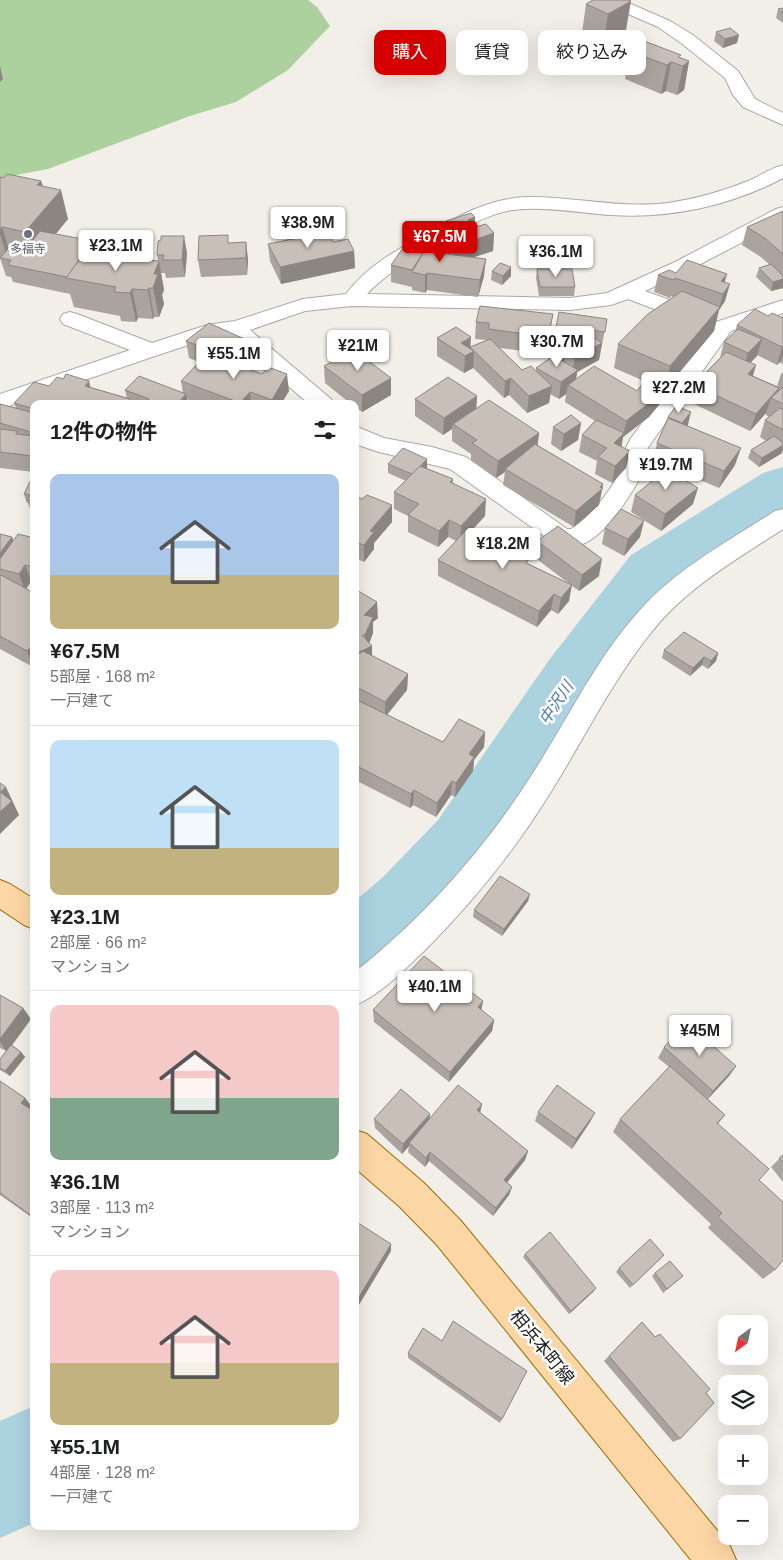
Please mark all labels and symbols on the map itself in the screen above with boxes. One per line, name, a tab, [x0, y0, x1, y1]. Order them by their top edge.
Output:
pin: ¥38.9M	[267, 206, 349, 249]
pin: ¥67.5M	[399, 220, 481, 263]
marker: 多福寺	[22, 228, 34, 240]
pin: ¥23.1M	[75, 230, 157, 272]
pin: ¥36.1M	[515, 236, 597, 278]
place label: 多福寺	[10, 242, 46, 256]
pin: ¥30.7M	[516, 326, 598, 368]
pin: ¥21M	[328, 330, 388, 372]
pin: ¥55.1M	[193, 338, 275, 380]
pin: ¥27.2M	[638, 372, 720, 414]
pin: ¥19.7M	[625, 448, 707, 491]
pin: ¥18.2M	[462, 528, 544, 570]
water label: 中沢川	[536, 677, 578, 728]
pin: ¥40.1M	[394, 970, 476, 1013]
pin: ¥45M	[670, 1014, 730, 1057]
street label: 相浜本町線	[506, 1306, 578, 1388]
north arrow	[718, 1315, 768, 1365]

